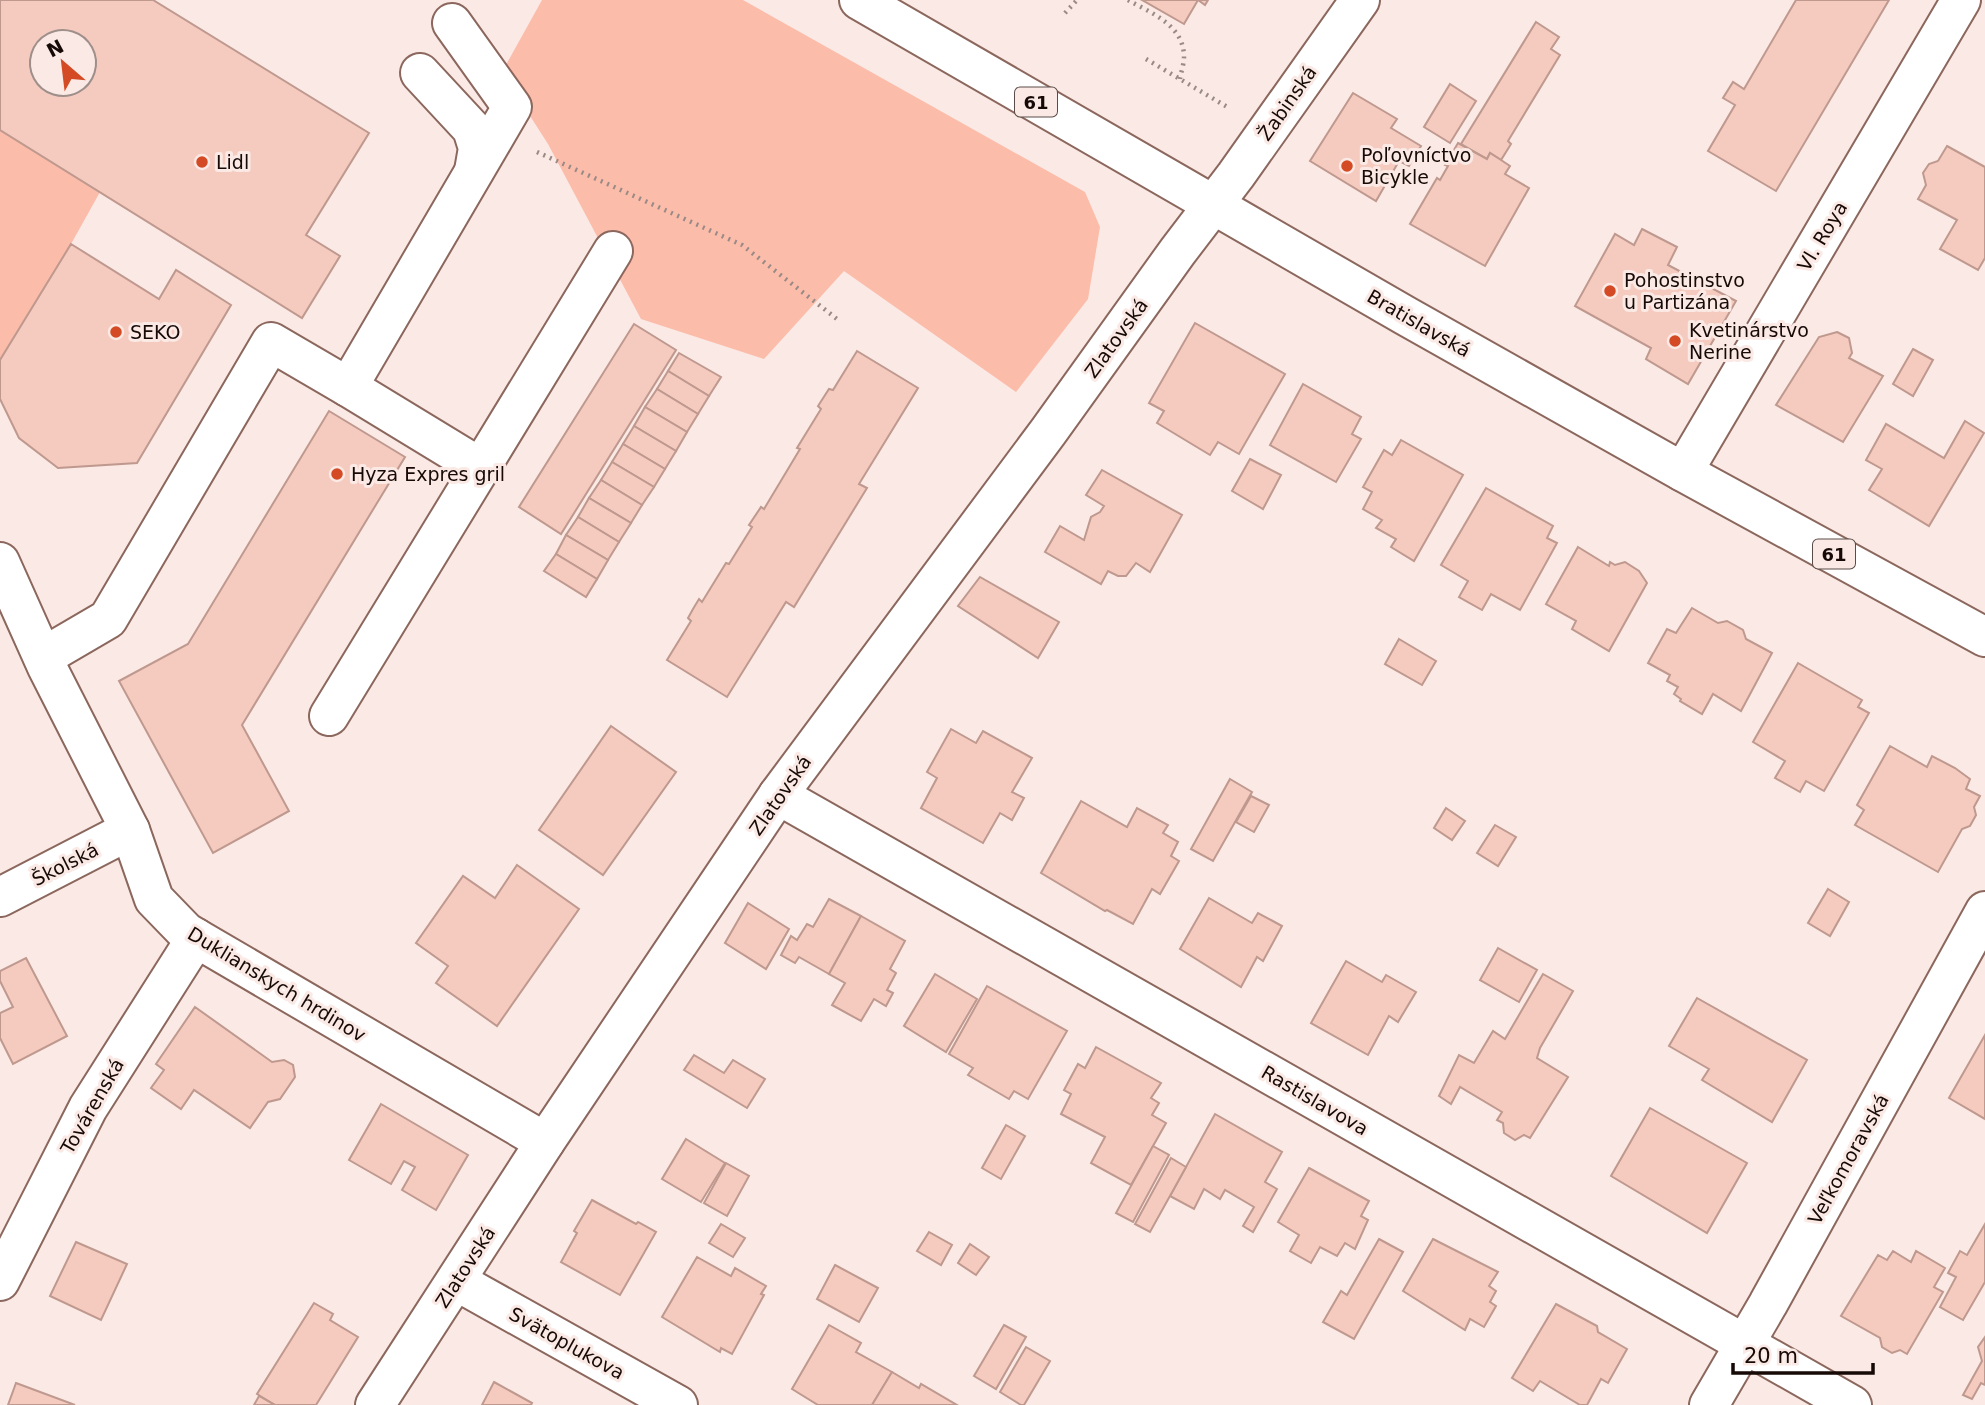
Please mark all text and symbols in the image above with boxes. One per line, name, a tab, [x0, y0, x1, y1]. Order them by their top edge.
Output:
north arrow	[28, 28, 98, 98]
text: N	[43, 35, 67, 61]
street label: Žabinská	[1253, 61, 1321, 145]
road number: 61	[1015, 88, 1057, 116]
place label: Poľovníctvo Bicykle	[1361, 144, 1471, 188]
place label: Lidl	[216, 151, 249, 173]
marker: Lidl	[194, 154, 210, 170]
marker: Poľovníctvo Bicykle	[1339, 158, 1355, 174]
street label: Vl. Roya	[1793, 197, 1851, 275]
place label: Pohostinstvo u Partizána	[1624, 269, 1745, 313]
marker: Pohostinstvo u Partizána	[1602, 283, 1618, 299]
street label: Bratislavská	[1363, 285, 1475, 361]
street label: Zlatovská	[1080, 294, 1152, 382]
place label: Kvetinárstvo Nerine	[1689, 319, 1809, 363]
place label: SEKO	[130, 321, 180, 343]
marker: SEKO	[108, 324, 124, 340]
marker: Kvetinárstvo Nerine	[1667, 333, 1683, 349]
place label: Hyza Expres gril	[351, 463, 505, 485]
marker: Hyza Expres gril	[329, 466, 345, 482]
road number: 61	[1813, 540, 1855, 568]
street label: Zlatovská	[744, 751, 816, 839]
street label: Školská	[28, 837, 102, 890]
street label: Duklianskych hrdinov	[184, 922, 370, 1046]
street label: Továrenská	[55, 1054, 128, 1158]
street label: Rastislavova	[1258, 1061, 1372, 1139]
street label: Veľkomoravská	[1803, 1090, 1893, 1228]
street label: Zlatovská	[431, 1222, 499, 1312]
street label: Svätoplukova	[506, 1302, 628, 1384]
scale bar	[1733, 1332, 1873, 1376]
text: 20 m	[1744, 1344, 1798, 1368]

